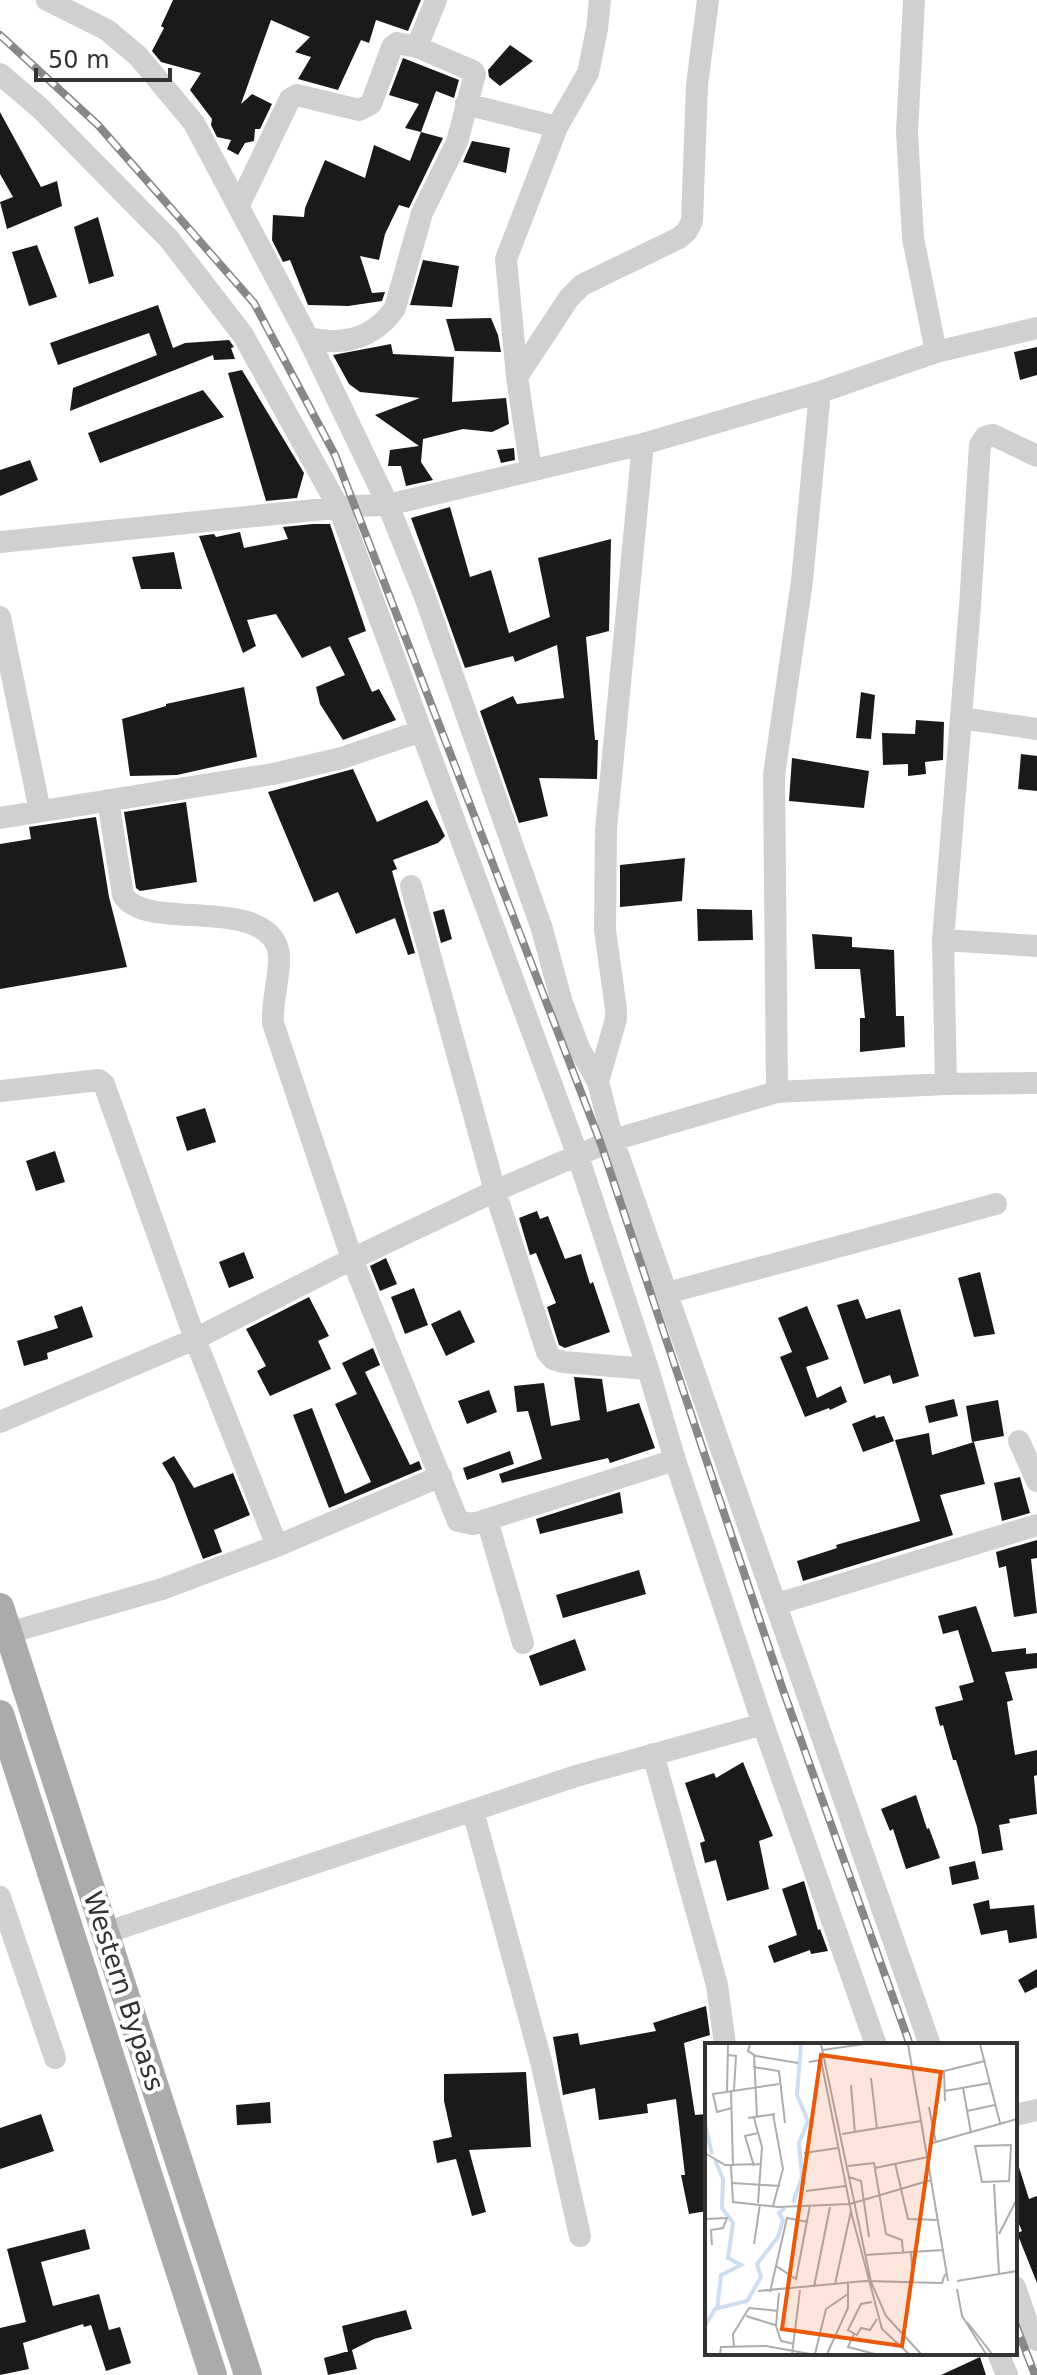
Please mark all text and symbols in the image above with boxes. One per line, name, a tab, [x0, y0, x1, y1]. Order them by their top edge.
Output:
scale bar	[36, 32, 170, 82]
text: 50 m	[48, 46, 110, 74]
street label: Western Bypass	[78, 1888, 170, 2094]
inset map	[705, 2043, 1017, 2355]

